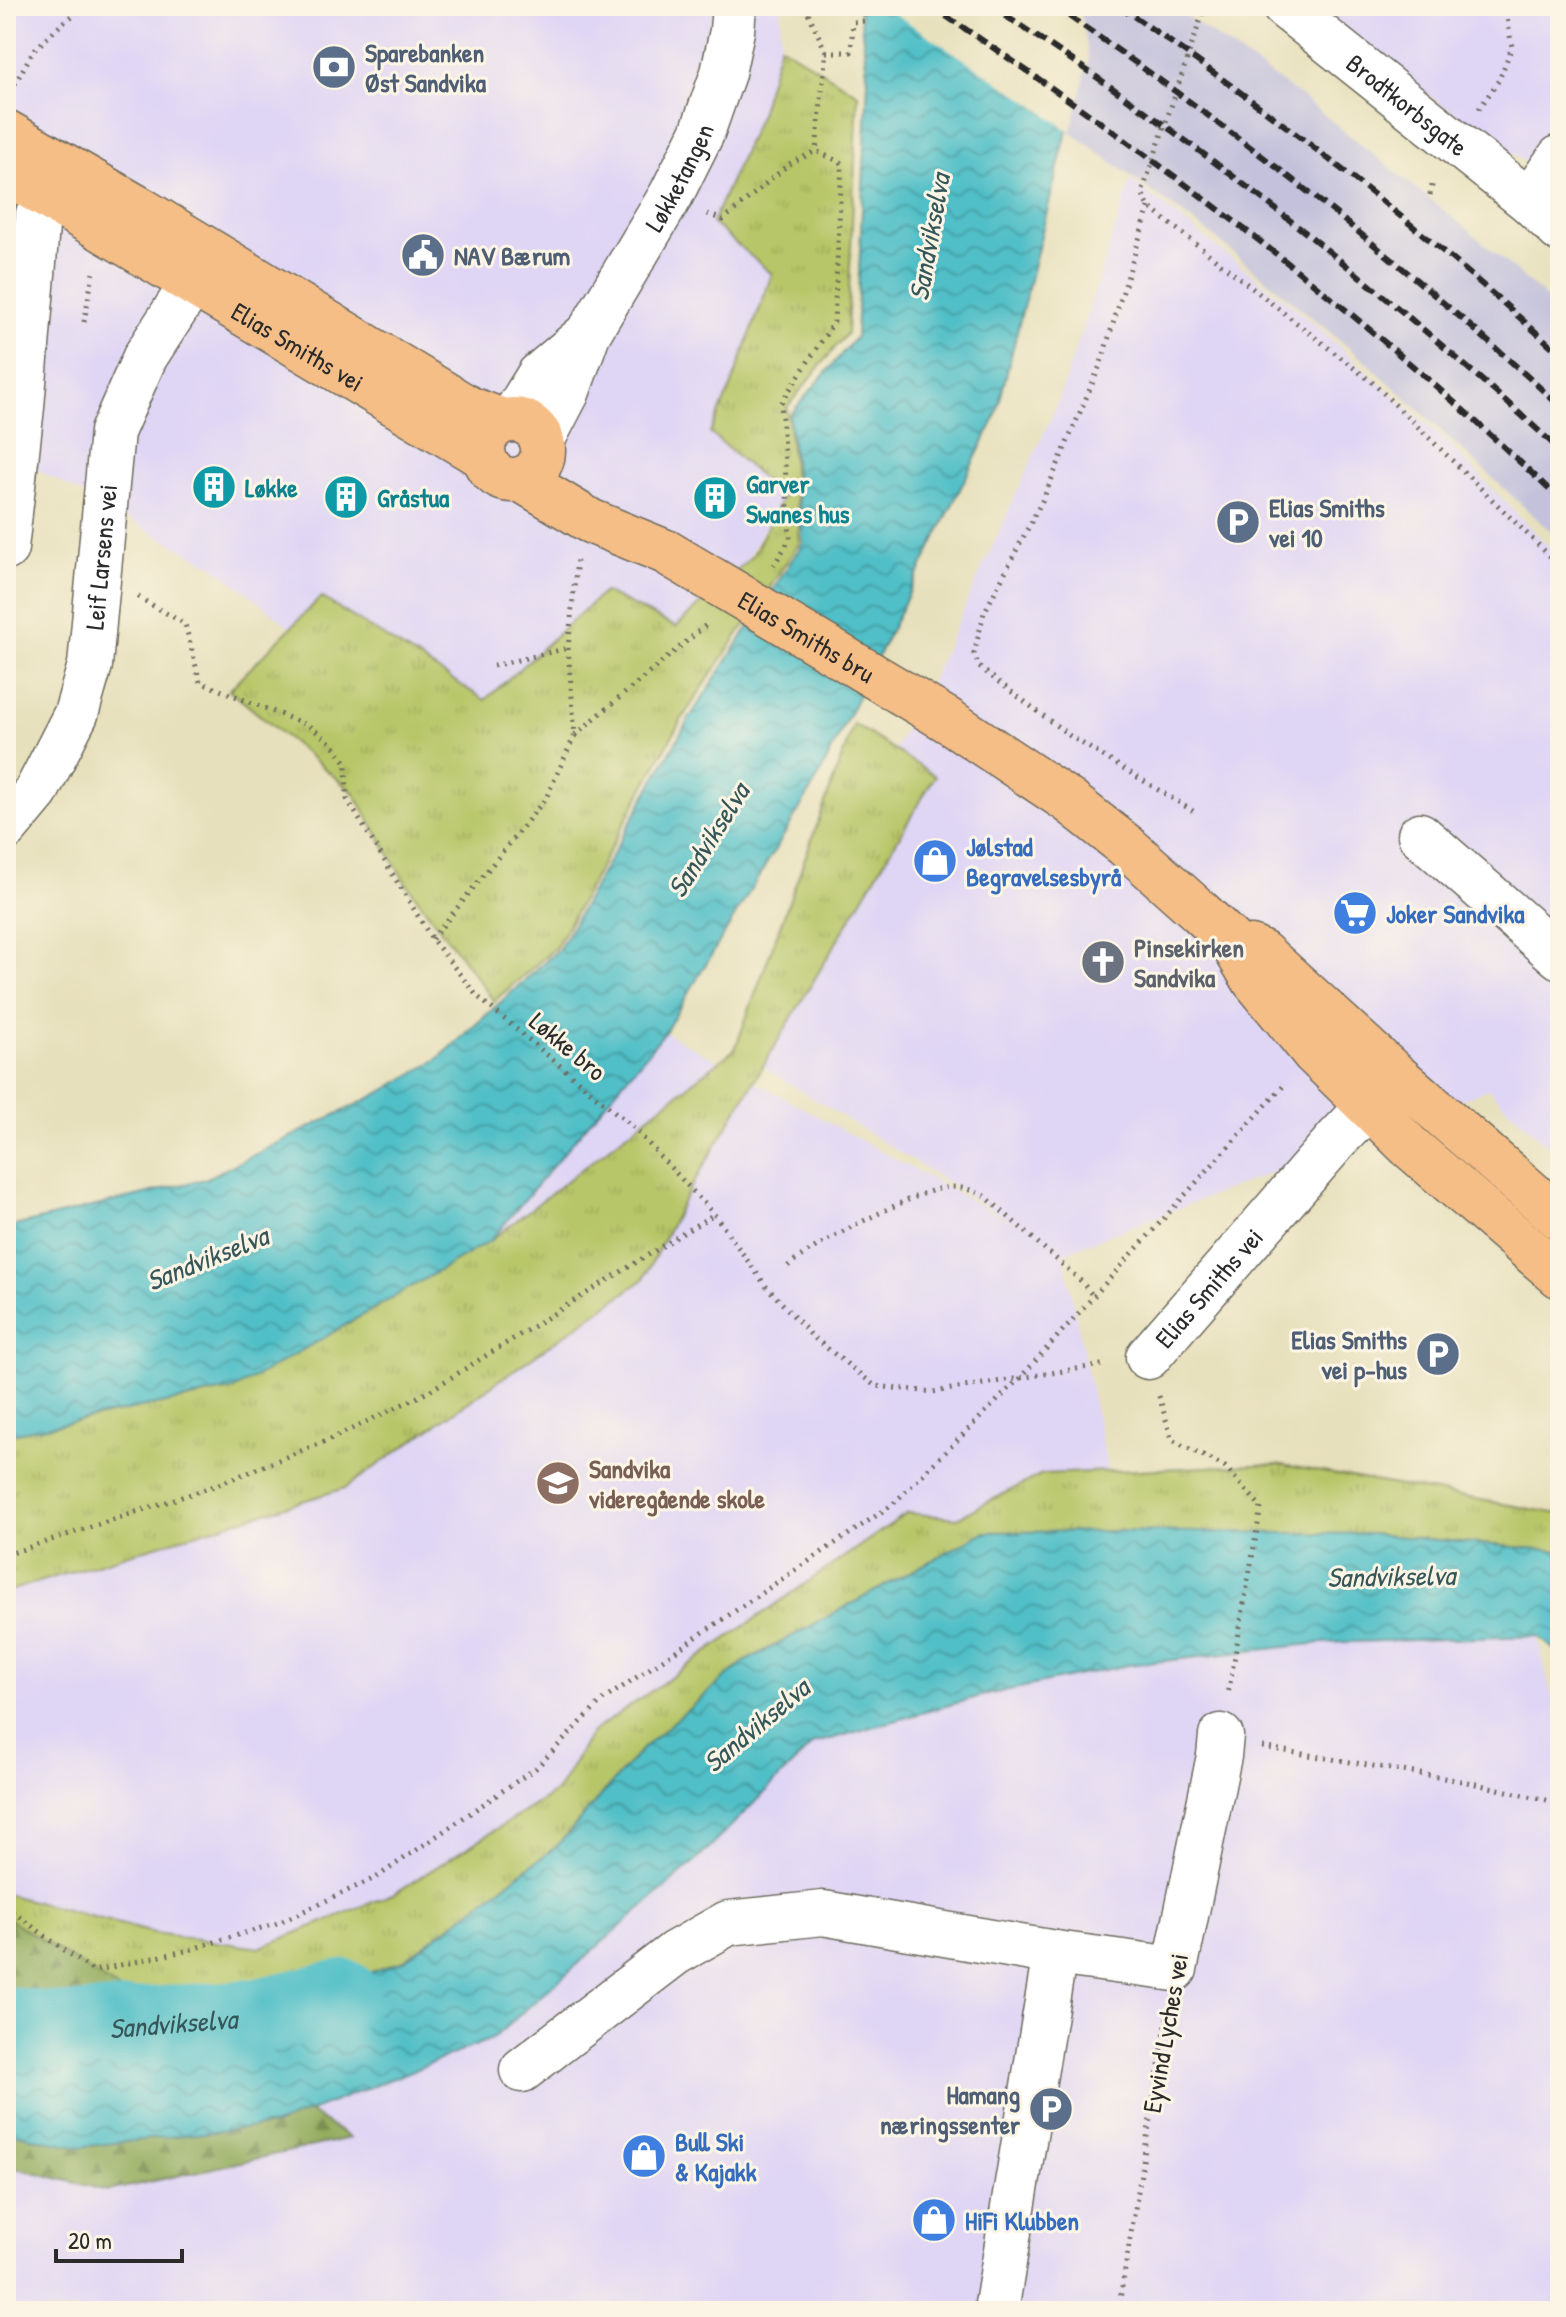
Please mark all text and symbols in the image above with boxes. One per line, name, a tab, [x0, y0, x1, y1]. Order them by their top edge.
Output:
place label: Sparebanken Øst Sandvika	[365, 35, 487, 100]
bank icon: Sparebanken Øst Sandvika	[310, 43, 358, 91]
street label: Brodtkorbsgate	[1340, 45, 1476, 164]
street label: Løkketangen	[636, 119, 721, 238]
water label: Sandvikselva	[899, 168, 959, 303]
public building icon: NAV Bærum	[399, 231, 447, 279]
place label: NAV Bærum	[454, 238, 570, 273]
street label: Elias Smiths vei	[225, 293, 371, 399]
building icon: Løkke	[190, 463, 238, 511]
place label: Garver Swanes hus	[746, 466, 850, 531]
place label: Løkke	[245, 470, 298, 505]
building icon: Gråstua	[322, 473, 370, 521]
building icon: Garver Swanes hus	[691, 474, 739, 522]
place label: Gråstua	[377, 480, 450, 515]
street label: Leif Larsens vei	[76, 483, 124, 631]
place label: Elias Smiths vei 10	[1269, 490, 1385, 555]
parking icon: Elias Smiths vei 10	[1214, 498, 1262, 546]
street label: Elias Smiths bru	[732, 582, 881, 690]
water label: Sandvikselva	[658, 773, 760, 904]
place label: Jølstad Begravelsesbyrå	[966, 829, 1122, 895]
shop icon: Jølstad Begravelsesbyrå	[911, 837, 959, 885]
supermarket icon: Joker Sandvika	[1331, 889, 1379, 937]
place label: Joker Sandvika	[1386, 896, 1525, 931]
place label: Pinsekirken Sandvika	[1134, 930, 1244, 995]
church icon: Pinsekirken Sandvika	[1079, 938, 1127, 986]
street label: Løkke bro	[522, 1004, 614, 1088]
water label: Sandvikselva	[141, 1215, 276, 1300]
street label: Elias Smiths vei	[1146, 1220, 1270, 1355]
place label: Elias Smiths vei p-hus	[1291, 1322, 1407, 1388]
parking icon: Elias Smiths vei p-hus	[1414, 1330, 1462, 1378]
place label: Sandvika videregående skole	[589, 1451, 766, 1517]
school or university icon: Sandvika videregående skole	[534, 1459, 582, 1507]
water label: Sandvikselva	[1327, 1556, 1458, 1596]
water label: Sandvikselva	[695, 1667, 820, 1781]
street label: Eyvind Lyches vei	[1134, 1951, 1196, 2115]
water label: Sandvikselva	[108, 1999, 241, 2047]
place label: Hamang næringssenter	[880, 2077, 1021, 2143]
parking icon: Hamang næringssenter	[1027, 2085, 1075, 2133]
place label: Bull Ski & Kajakk	[675, 2124, 757, 2189]
shop icon: Bull Ski & Kajakk	[620, 2132, 668, 2180]
shop icon: HiFi Klubben	[910, 2196, 958, 2244]
place label: HiFi Klubben	[965, 2203, 1079, 2238]
scale bar	[56, 2213, 182, 2263]
text: 20 m	[68, 2224, 112, 2256]

